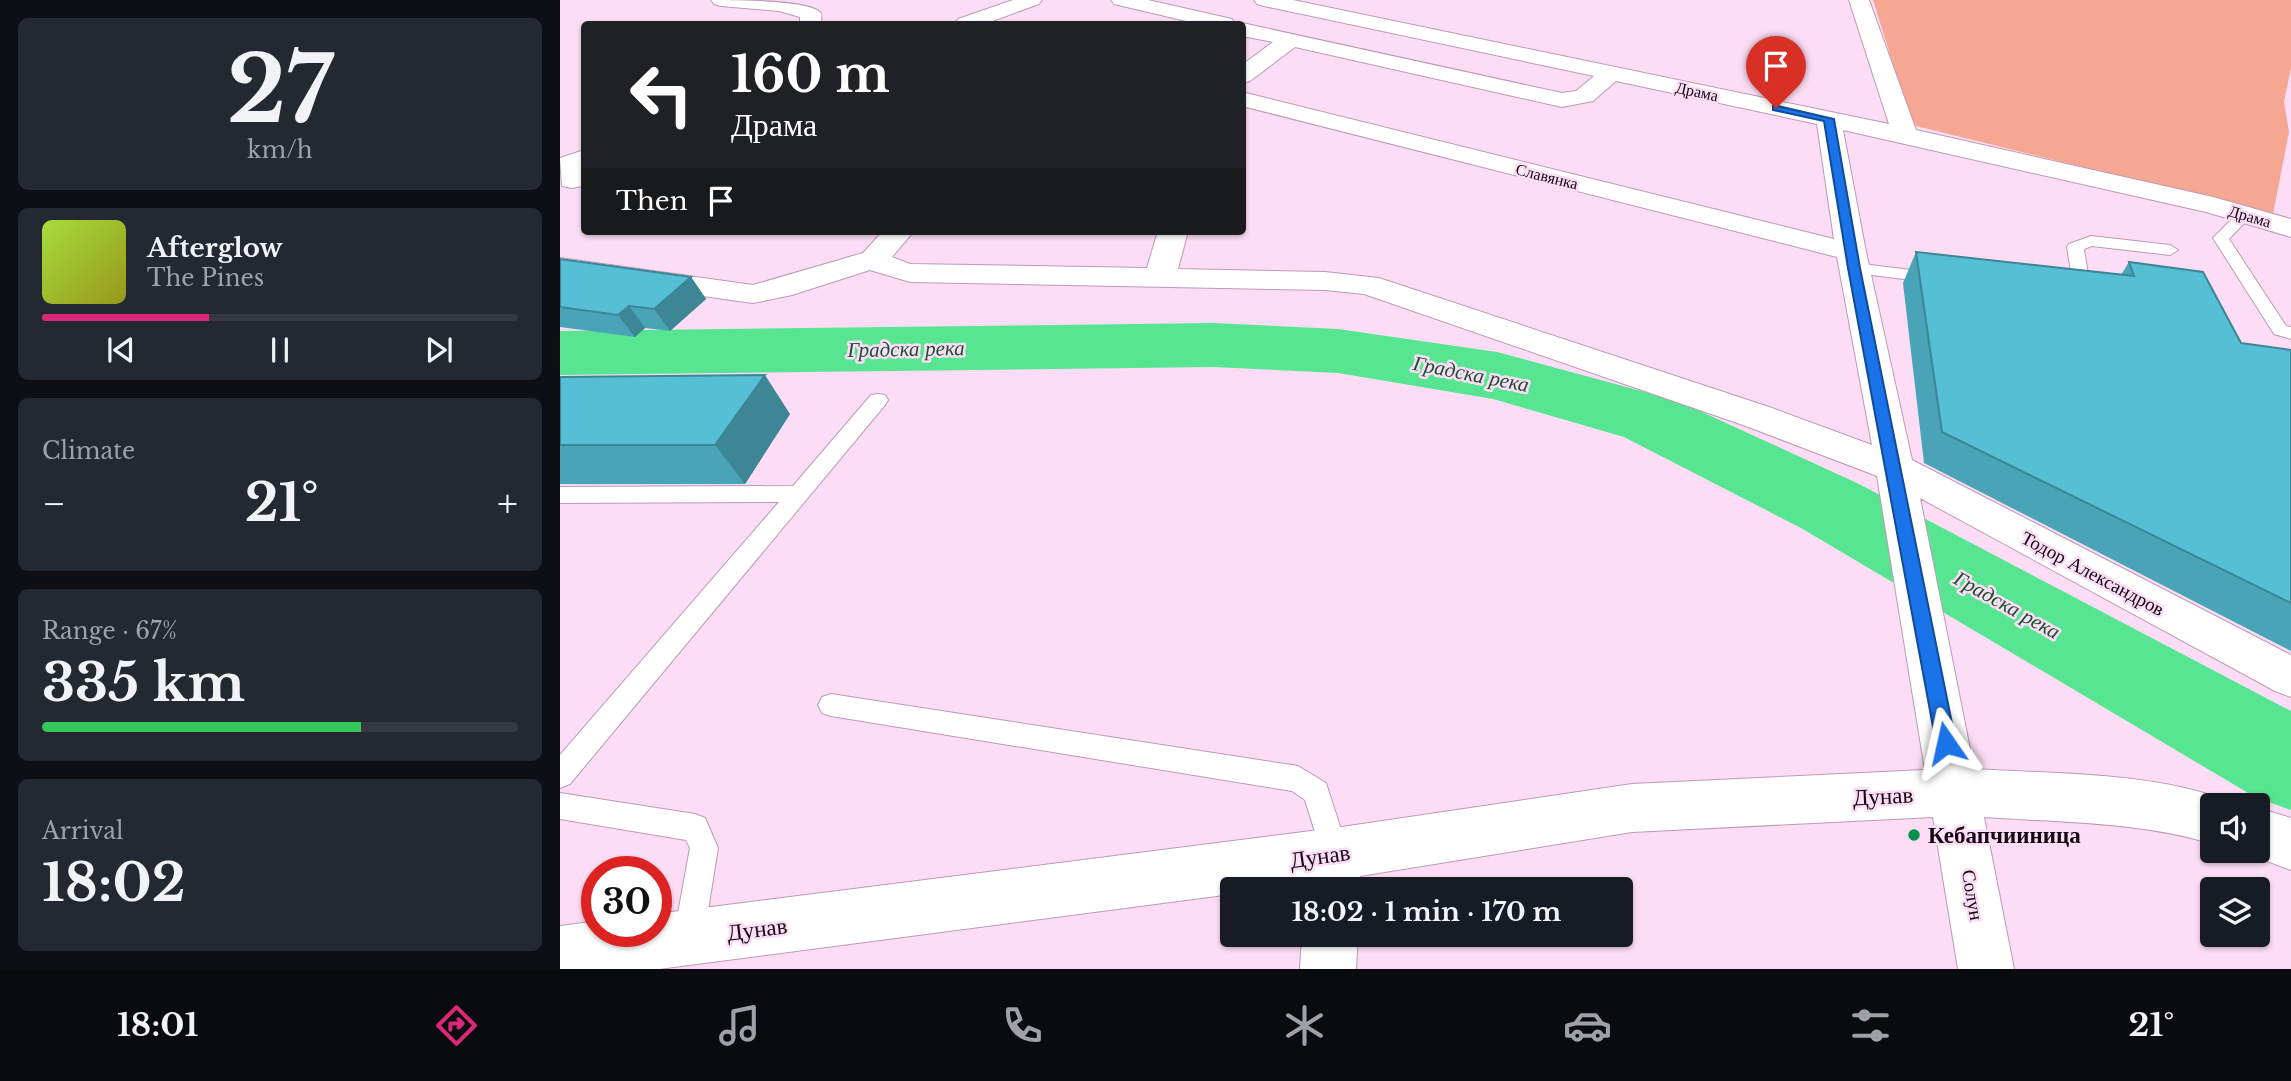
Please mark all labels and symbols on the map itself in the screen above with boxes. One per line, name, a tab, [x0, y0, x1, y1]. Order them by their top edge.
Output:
pin	[1746, 36, 1806, 108]
street label: Драма	[1674, 77, 1720, 105]
street label: Славянка	[1514, 159, 1580, 193]
street label: Драма	[2227, 200, 2273, 232]
water label: Градска река	[846, 335, 965, 363]
water label: Градска река	[1410, 350, 1531, 398]
street label: Тодор Александров	[2017, 526, 2168, 621]
water label: Градска река	[1948, 565, 2065, 645]
position arrow	[1909, 706, 1983, 780]
street label: Дунав	[1852, 780, 1914, 812]
place label: Кебапчииница	[1928, 821, 2081, 849]
marker: Кебапчииница	[1906, 827, 1922, 843]
street label: Дунав	[1288, 838, 1352, 874]
speed limit sign: 30	[581, 856, 672, 947]
street label: Солун	[1957, 868, 1988, 922]
street label: Дунав	[725, 911, 789, 947]

